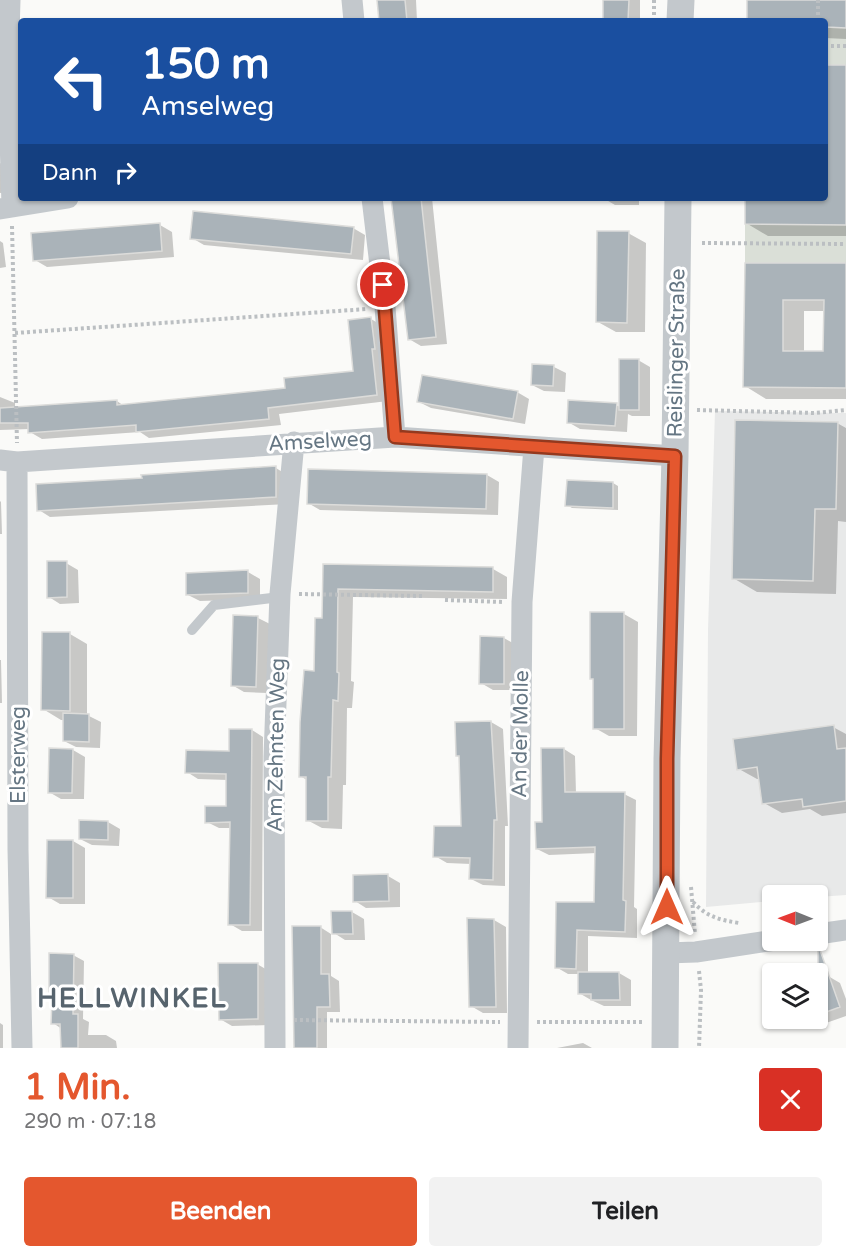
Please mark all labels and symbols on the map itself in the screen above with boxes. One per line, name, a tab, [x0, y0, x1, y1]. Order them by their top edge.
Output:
pin	[357, 259, 408, 310]
street label: Reislinger Straße	[663, 268, 690, 438]
street label: Amselweg	[268, 426, 372, 457]
street label: Am Zehnten Weg	[262, 658, 291, 832]
street label: An der Molle	[507, 670, 534, 798]
street label: Elsterweg	[6, 706, 31, 804]
position arrow	[635, 875, 699, 939]
north arrow	[762, 885, 828, 951]
district label: HELLWINKEL	[37, 982, 227, 1015]

